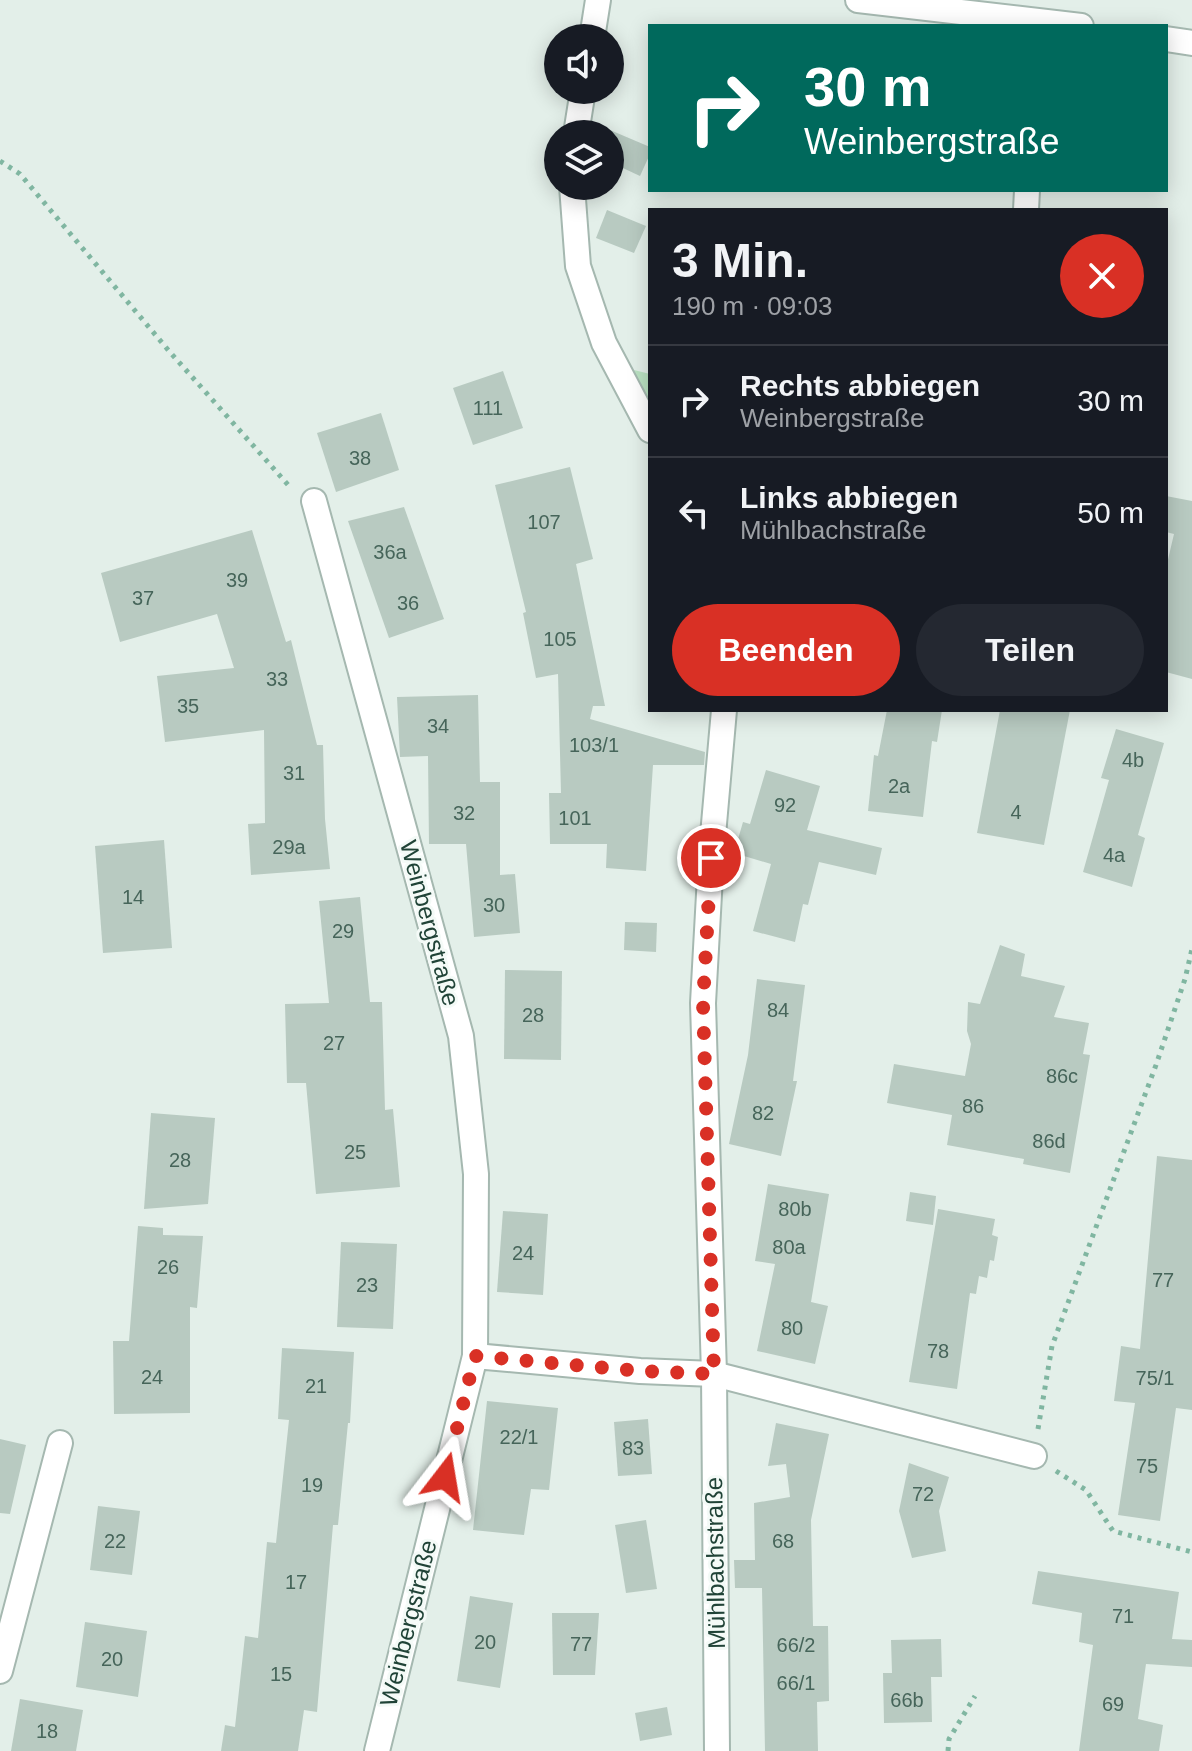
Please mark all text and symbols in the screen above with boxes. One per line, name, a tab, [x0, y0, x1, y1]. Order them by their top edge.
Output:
map controls	[544, 24, 624, 200]
button: sound	[544, 24, 624, 104]
text: 30 m	[804, 55, 932, 118]
icon: right	[672, 56, 776, 160]
button: layers	[544, 120, 624, 200]
text: Weinbergstraße	[804, 121, 1059, 162]
text: 3 Min.	[672, 234, 808, 287]
button: close	[1060, 234, 1144, 318]
text: 190 m · 09:03	[672, 291, 832, 321]
text: Rechts abbiegen	[740, 369, 980, 402]
icon: right	[672, 379, 716, 423]
text: 30 m	[1077, 384, 1144, 417]
house number: 111	[473, 397, 503, 419]
text: Weinbergstraße	[740, 403, 925, 433]
house number: 38	[349, 447, 371, 469]
text: Links abbiegen	[740, 481, 958, 514]
icon: left	[672, 491, 716, 535]
text: 50 m	[1077, 496, 1144, 529]
house number: 107	[527, 511, 561, 533]
text: Mühlbachstraße	[740, 515, 926, 545]
house number: 36a	[373, 541, 408, 563]
house number: 39	[226, 569, 248, 591]
house number: 37	[132, 587, 154, 609]
house number: 36	[397, 592, 419, 614]
button: Beenden	[672, 604, 900, 696]
button: Teilen	[916, 604, 1144, 696]
house number: 105	[543, 628, 577, 650]
house number: 33	[266, 668, 288, 690]
house number: 35	[177, 695, 199, 717]
house number: 34	[427, 715, 449, 737]
house number: 103/1	[569, 734, 619, 756]
house number: 4b	[1122, 749, 1144, 771]
house number: 31	[283, 762, 305, 784]
house number: 2a	[888, 775, 911, 797]
house number: 92	[774, 794, 796, 816]
house number: 4	[1010, 801, 1022, 823]
house number: 32	[453, 802, 475, 824]
house number: 101	[558, 807, 592, 829]
pin	[677, 824, 745, 892]
house number: 29a	[272, 836, 307, 858]
icon: arrive	[689, 836, 733, 880]
street label: Weinbergstraße	[395, 837, 465, 1009]
house number: 4a	[1103, 844, 1126, 866]
house number: 14	[122, 886, 144, 908]
house number: 30	[483, 894, 505, 916]
house number: 29	[332, 920, 354, 942]
house number: 84	[767, 999, 789, 1021]
house number: 28	[522, 1004, 544, 1026]
house number: 27	[323, 1032, 345, 1054]
house number: 86c	[1046, 1065, 1078, 1087]
house number: 86	[962, 1095, 984, 1117]
house number: 82	[752, 1102, 774, 1124]
house number: 86d	[1032, 1130, 1066, 1152]
house number: 25	[344, 1141, 366, 1163]
house number: 28	[169, 1149, 191, 1171]
house number: 80b	[778, 1198, 812, 1220]
house number: 80a	[772, 1236, 807, 1258]
house number: 24	[512, 1242, 534, 1264]
house number: 26	[157, 1256, 179, 1278]
house number: 77	[1152, 1269, 1174, 1291]
house number: 23	[356, 1274, 378, 1296]
house number: 80	[781, 1317, 803, 1339]
house number: 78	[927, 1340, 949, 1362]
house number: 24	[141, 1366, 163, 1388]
house number: 75/1	[1136, 1367, 1174, 1389]
house number: 21	[305, 1375, 327, 1397]
house number: 22/1	[500, 1426, 538, 1448]
position arrow	[403, 1435, 487, 1519]
house number: 83	[622, 1437, 644, 1459]
house number: 75	[1136, 1455, 1158, 1477]
house number: 19	[301, 1474, 323, 1496]
street label: Mühlbachstraße	[700, 1477, 730, 1649]
house number: 72	[912, 1483, 934, 1505]
house number: 22	[104, 1530, 126, 1552]
house number: 68	[772, 1530, 794, 1552]
street label: Weinbergstraße	[374, 1537, 442, 1709]
house number: 17	[285, 1571, 307, 1593]
house number: 71	[1112, 1605, 1134, 1627]
house number: 20	[474, 1631, 496, 1653]
house number: 77	[570, 1633, 592, 1655]
house number: 66/2	[777, 1634, 815, 1656]
house number: 20	[101, 1648, 123, 1670]
house number: 15	[270, 1663, 292, 1685]
house number: 66/1	[777, 1672, 815, 1694]
house number: 66b	[890, 1689, 924, 1711]
house number: 69	[1102, 1693, 1124, 1715]
house number: 18	[36, 1720, 58, 1742]

